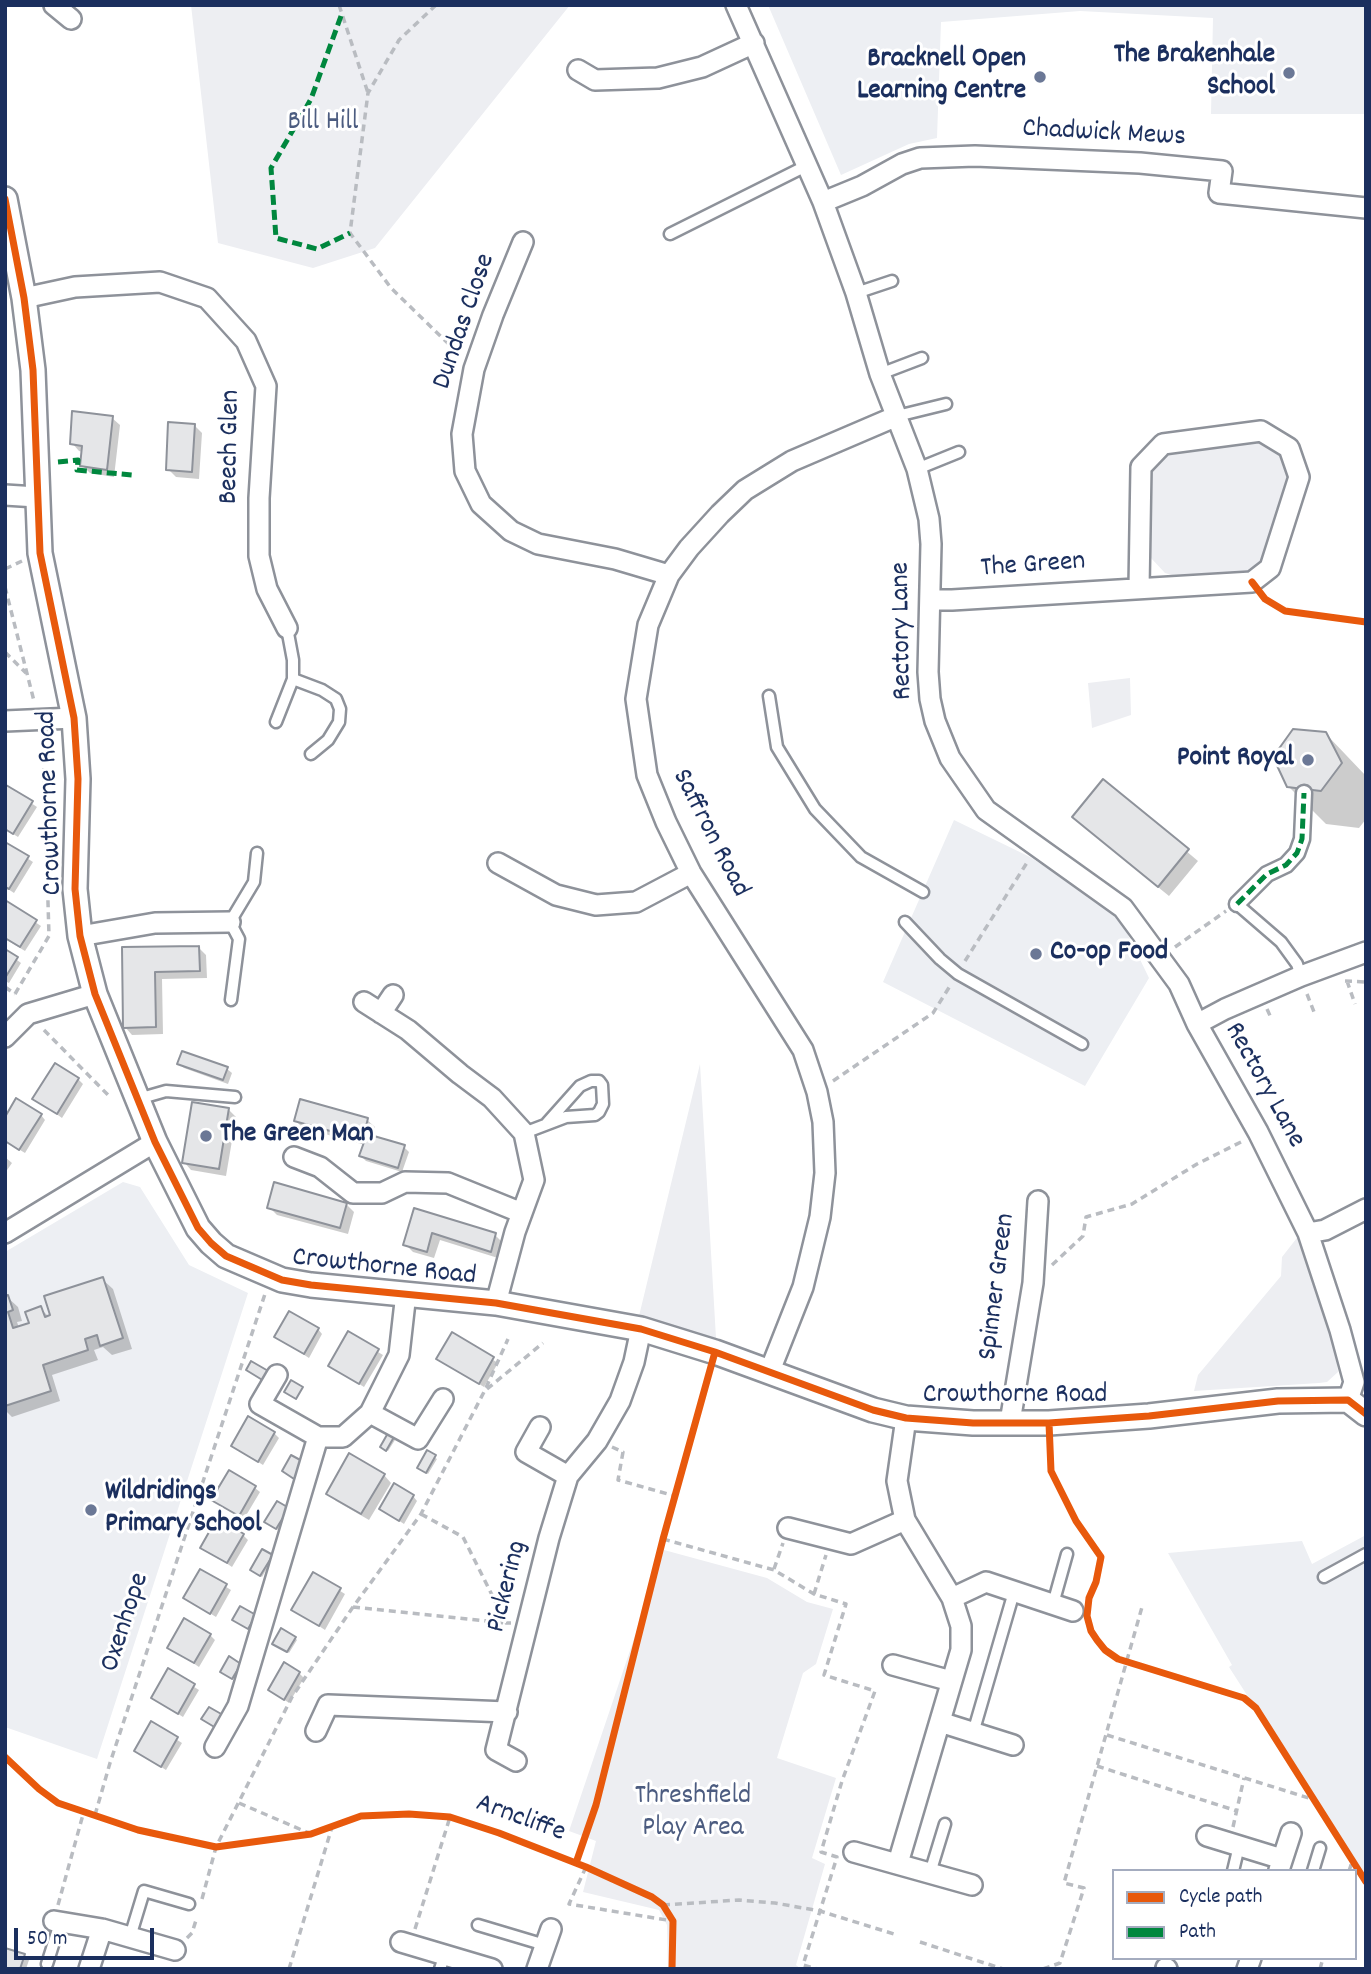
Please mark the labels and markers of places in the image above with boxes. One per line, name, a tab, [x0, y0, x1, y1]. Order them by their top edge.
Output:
place label: The Brakenhale School	[1114, 40, 1275, 106]
place label: Bracknell Open Learning Centre	[857, 44, 1026, 110]
marker: The Brakenhale School	[1281, 65, 1297, 81]
marker: Bracknell Open Learning Centre	[1032, 69, 1048, 85]
place label: Point Royal	[1177, 743, 1294, 777]
marker: Point Royal	[1300, 752, 1316, 768]
place label: Co-op Food	[1050, 937, 1168, 971]
marker: Co-op Food	[1028, 946, 1044, 962]
place label: The Green Man	[220, 1119, 374, 1153]
marker: The Green Man	[198, 1128, 214, 1144]
place label: Wildridings Primary School	[105, 1477, 262, 1543]
marker: Wildridings Primary School	[83, 1502, 99, 1518]

